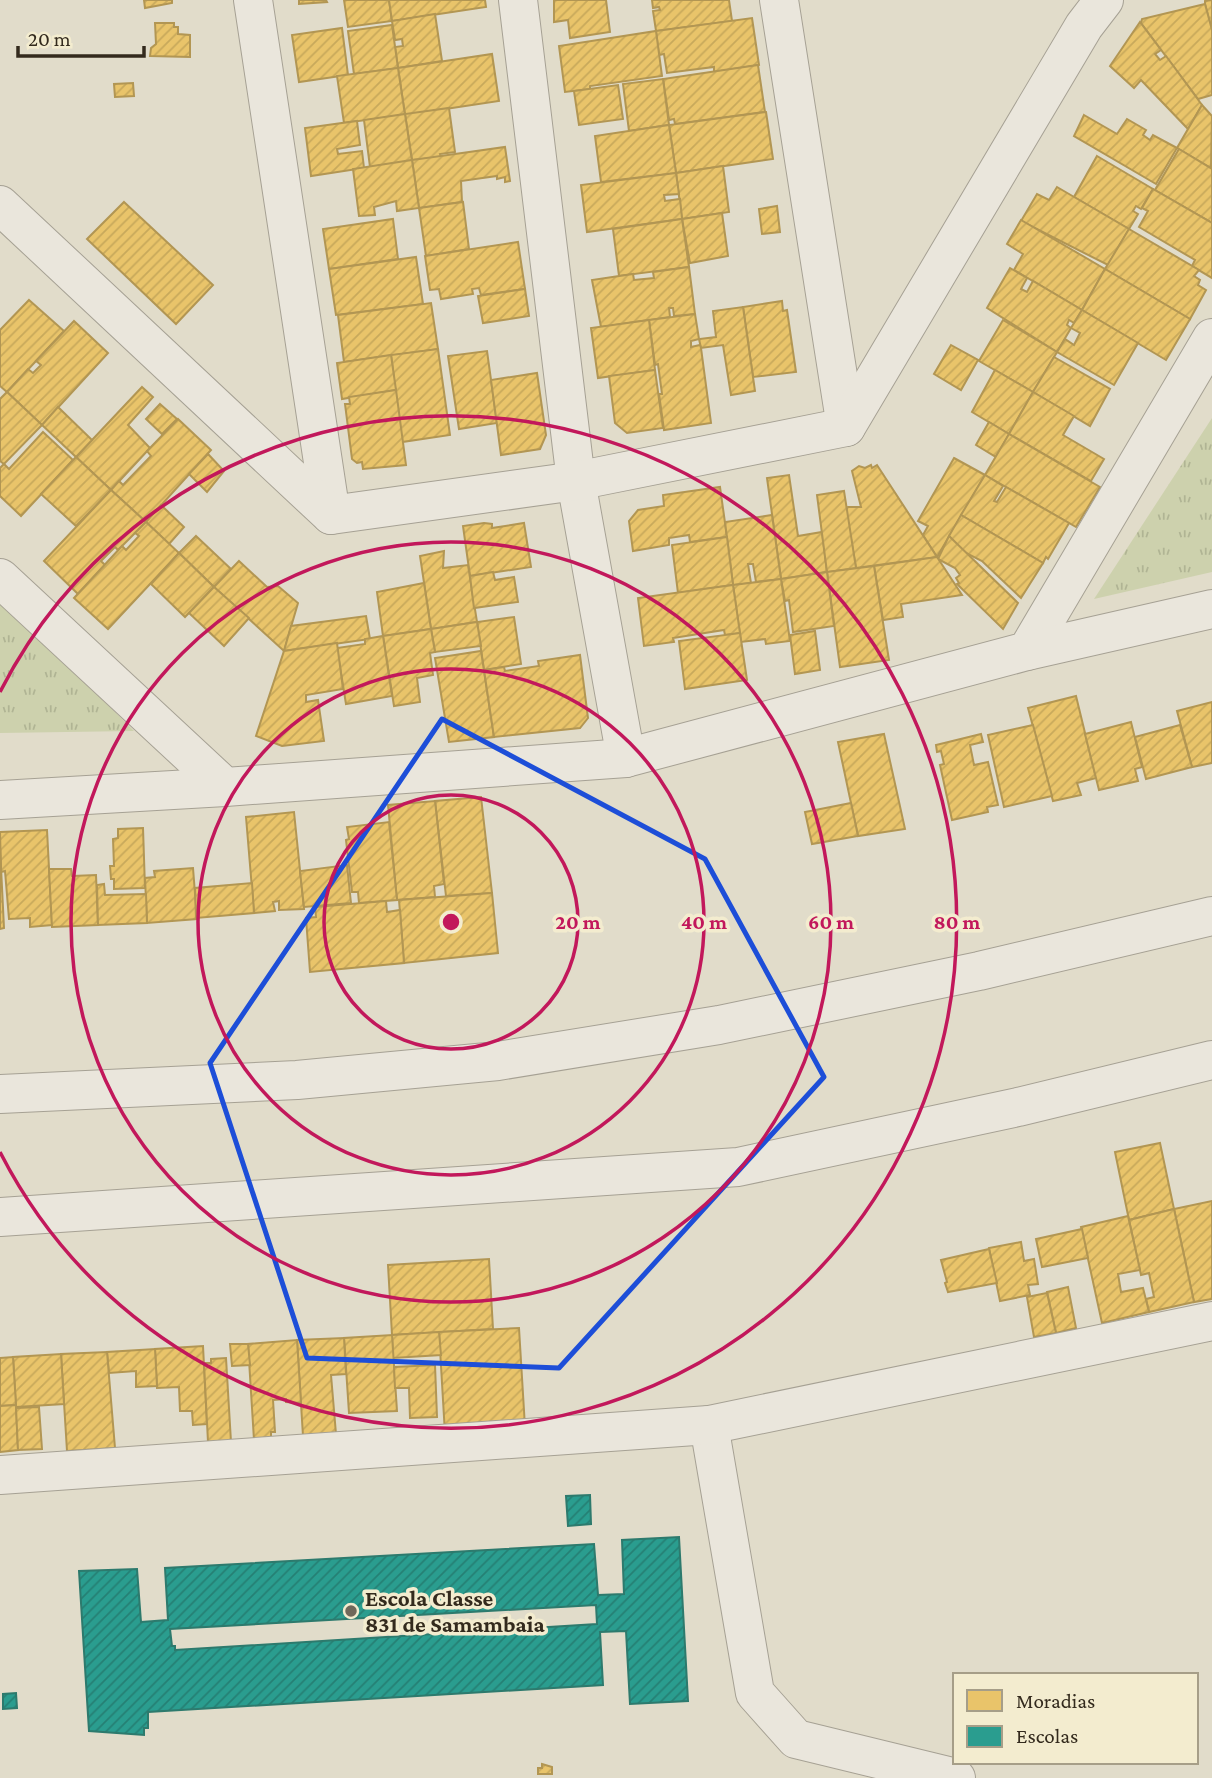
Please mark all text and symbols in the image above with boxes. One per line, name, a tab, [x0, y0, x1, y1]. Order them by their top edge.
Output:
scale bar	[18, 14, 144, 58]
text: 20 m	[28, 27, 71, 51]
centre of rings	[439, 910, 463, 934]
text: 20 m	[555, 910, 601, 934]
text: 40 m	[681, 910, 727, 934]
text: 60 m	[808, 910, 854, 934]
text: 80 m	[934, 910, 981, 934]
place label: Escola Classe 831 de Samambaia	[365, 1585, 545, 1637]
marker: Escola Classe 831 de Samambaia	[343, 1603, 359, 1619]
legend	[953, 1673, 1198, 1764]
text: Moradias	[1016, 1689, 1095, 1713]
text: Escolas	[1016, 1724, 1078, 1748]

